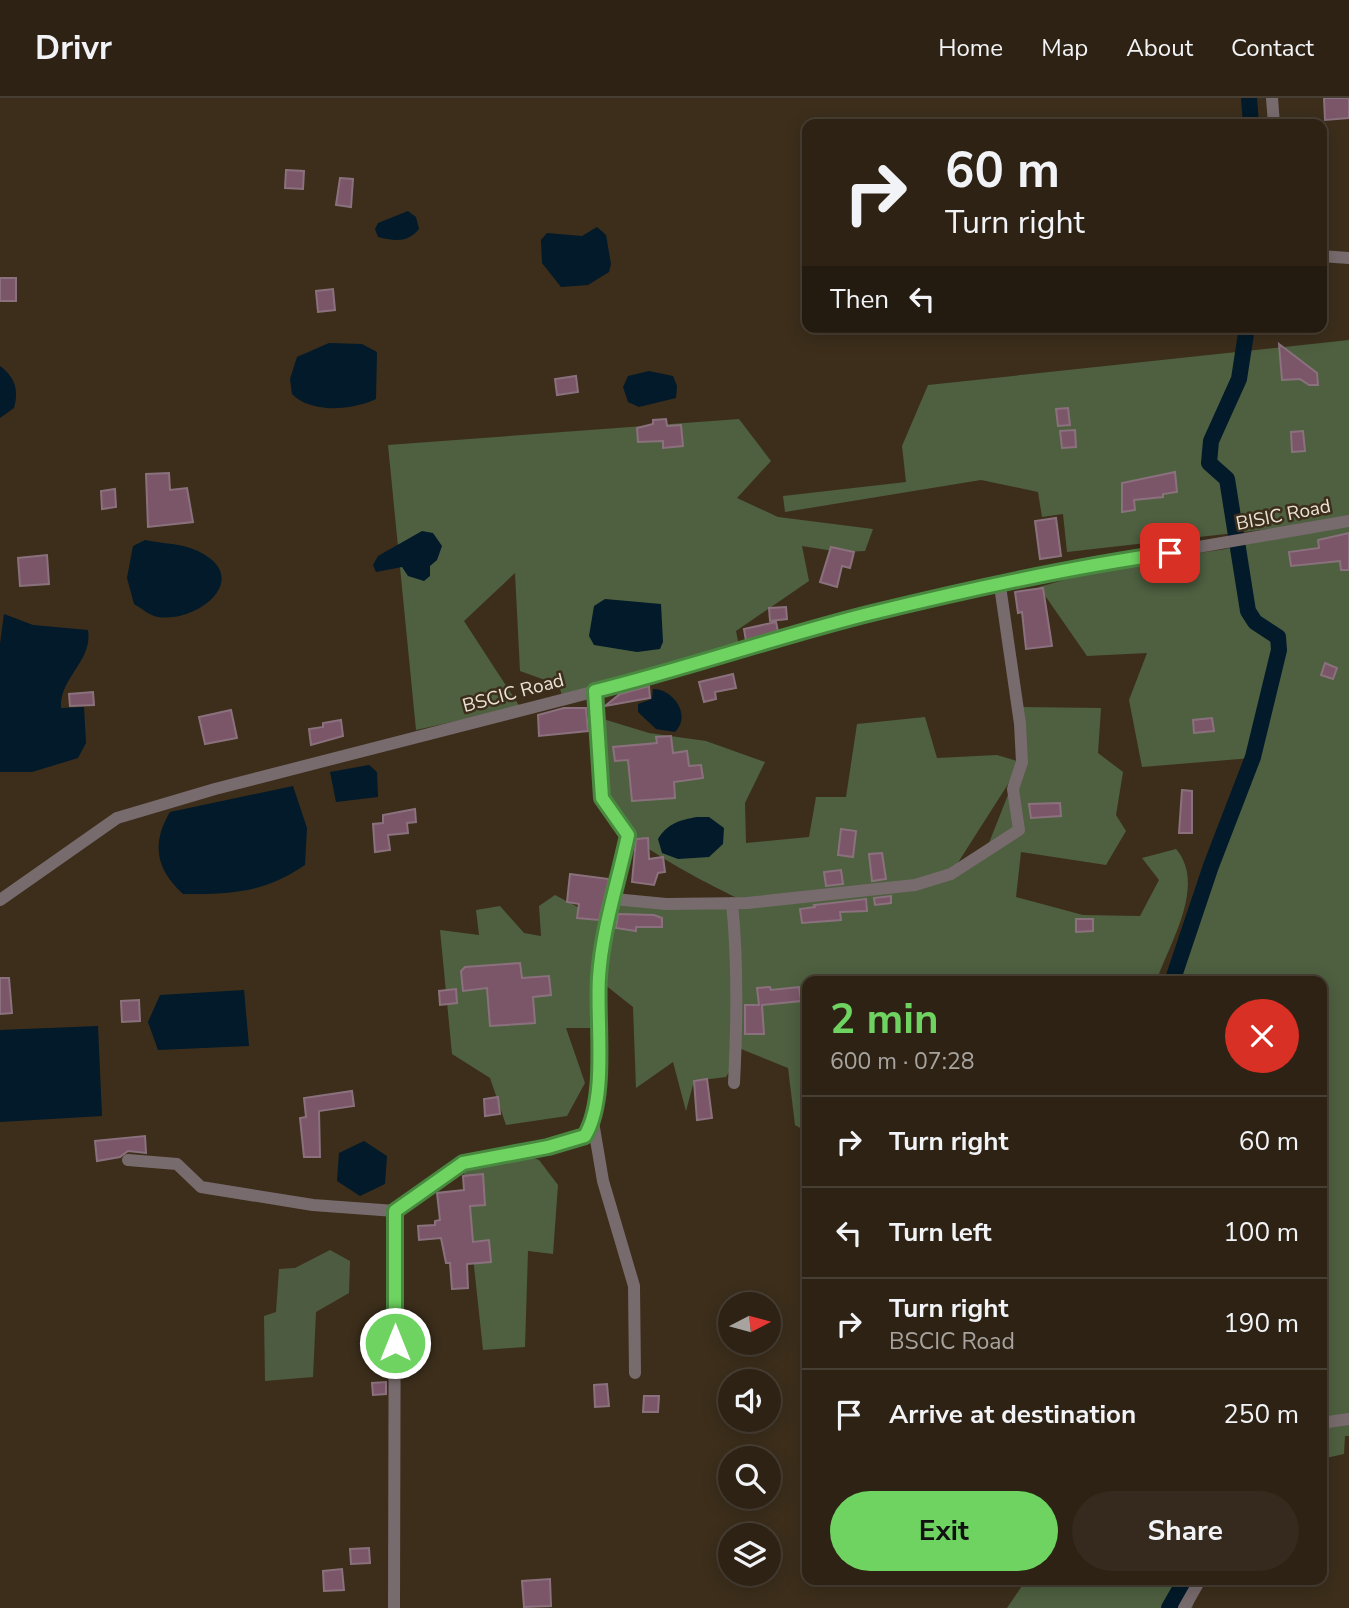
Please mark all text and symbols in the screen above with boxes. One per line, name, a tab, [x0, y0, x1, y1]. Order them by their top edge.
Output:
text: Drivr	[35, 26, 112, 71]
text: Home	[938, 32, 1003, 64]
text: Map	[1041, 32, 1088, 64]
text: About	[1126, 32, 1193, 64]
text: Contact	[1231, 32, 1314, 64]
text: 60 m	[945, 137, 1060, 204]
icon: right	[830, 147, 921, 238]
text: Turn right	[945, 201, 1085, 244]
icon: left	[903, 280, 941, 318]
text: Then	[830, 282, 889, 317]
street label: BISIC Road	[1234, 493, 1333, 537]
pin	[1140, 523, 1200, 583]
icon: arrive	[1151, 534, 1189, 572]
street label: BSCIC Road	[460, 667, 567, 719]
text: 2 min	[830, 991, 939, 1048]
button: close	[1225, 999, 1299, 1073]
text: 600 m · 07:28	[830, 1046, 975, 1077]
icon: right	[830, 1123, 868, 1161]
text: Turn right	[889, 1124, 1008, 1159]
text: 60 m	[1239, 1124, 1299, 1159]
icon: left	[830, 1214, 868, 1252]
text: Turn left	[889, 1215, 992, 1250]
text: 100 m	[1223, 1215, 1299, 1250]
text: Turn right	[889, 1291, 1008, 1326]
north arrow	[718, 1292, 780, 1354]
map controls	[718, 1292, 781, 1586]
icon: right	[830, 1305, 868, 1343]
position arrow	[358, 1306, 432, 1380]
text: 190 m	[1223, 1306, 1299, 1341]
text: BSCIC Road	[889, 1326, 1015, 1357]
button: sound	[718, 1369, 781, 1432]
icon: arrive	[830, 1396, 868, 1434]
text: Arrive at destination	[889, 1397, 1136, 1432]
text: 250 m	[1223, 1397, 1299, 1432]
button: search	[718, 1446, 781, 1509]
button: Exit	[830, 1491, 1058, 1571]
button: Share	[1072, 1491, 1299, 1571]
button: layers	[718, 1523, 781, 1586]

